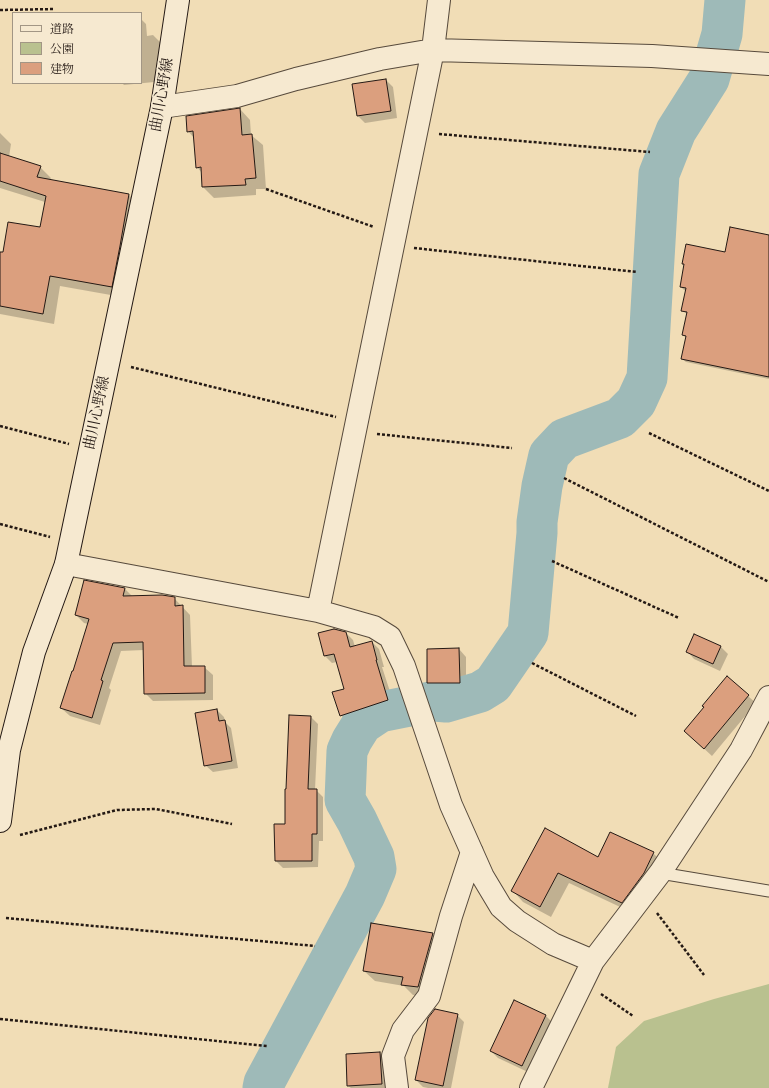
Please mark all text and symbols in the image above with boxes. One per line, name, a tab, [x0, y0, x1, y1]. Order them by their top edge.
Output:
legend	[12, 12, 142, 84]
text: 道路	[50, 22, 74, 37]
text: 公園	[50, 42, 74, 57]
street label: 曲川心野線	[148, 57, 178, 133]
text: 建物	[50, 62, 74, 77]
street label: 曲川心野線	[81, 374, 115, 452]

